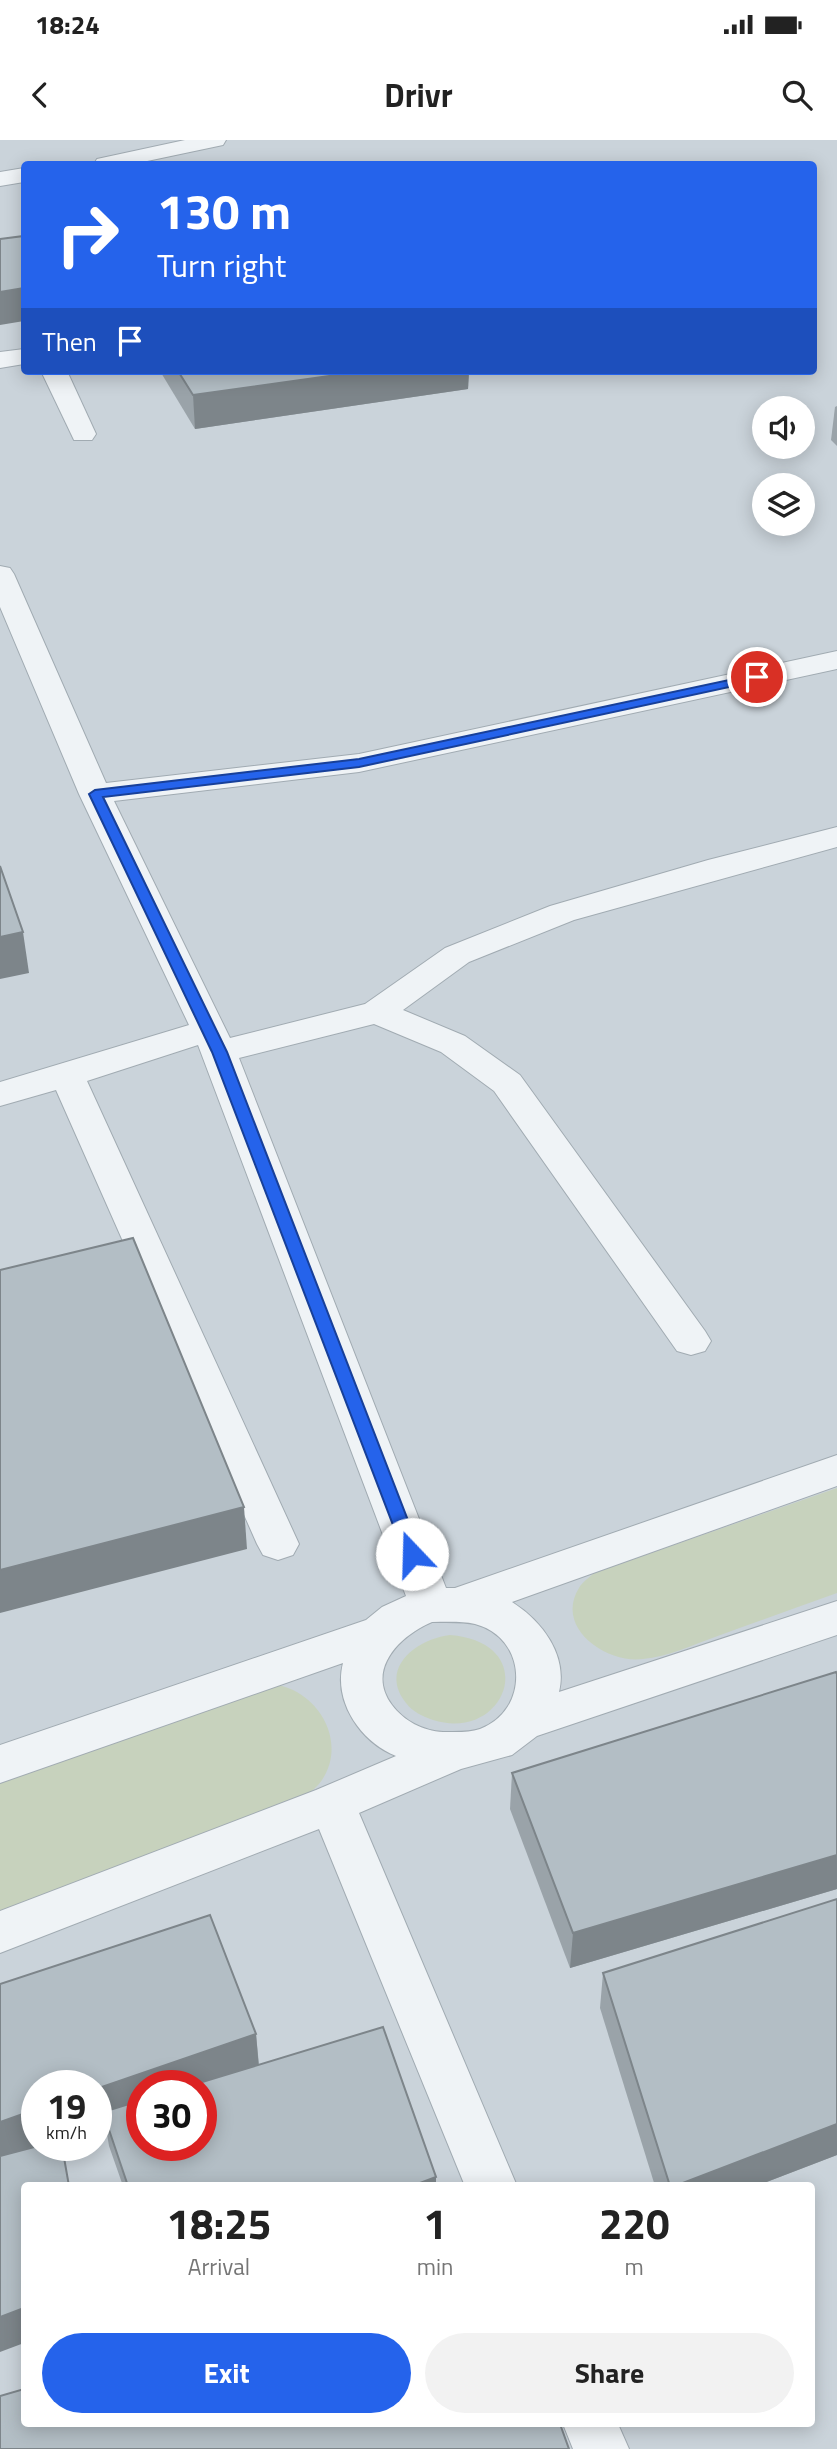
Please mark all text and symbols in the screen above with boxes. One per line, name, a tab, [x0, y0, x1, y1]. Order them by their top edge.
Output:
text: 18:24	[35, 5, 100, 44]
text: Drivr	[384, 71, 453, 119]
icon: back	[21, 76, 59, 114]
icon: search	[778, 76, 816, 114]
text: 130 m	[157, 173, 291, 248]
icon: right	[42, 189, 133, 280]
text: Turn right	[157, 241, 286, 289]
text: Then	[42, 322, 97, 361]
icon: arrive	[111, 322, 149, 360]
map controls	[752, 396, 815, 536]
button: sound	[752, 396, 815, 459]
button: layers	[752, 473, 815, 536]
pin	[727, 647, 787, 707]
icon: arrive	[738, 658, 776, 696]
position arrow	[375, 1517, 449, 1591]
speed limit sign: 30	[126, 2070, 217, 2161]
text: 19	[47, 2079, 86, 2133]
text: km/h	[46, 2119, 87, 2146]
text: 18:25	[166, 2191, 271, 2255]
text: 1	[423, 2191, 447, 2255]
text: 220	[599, 2191, 669, 2255]
text: Arrival	[188, 2249, 250, 2284]
text: min	[417, 2249, 453, 2284]
text: m	[625, 2249, 644, 2284]
button: Exit	[42, 2333, 411, 2413]
button: Share	[425, 2333, 794, 2413]

